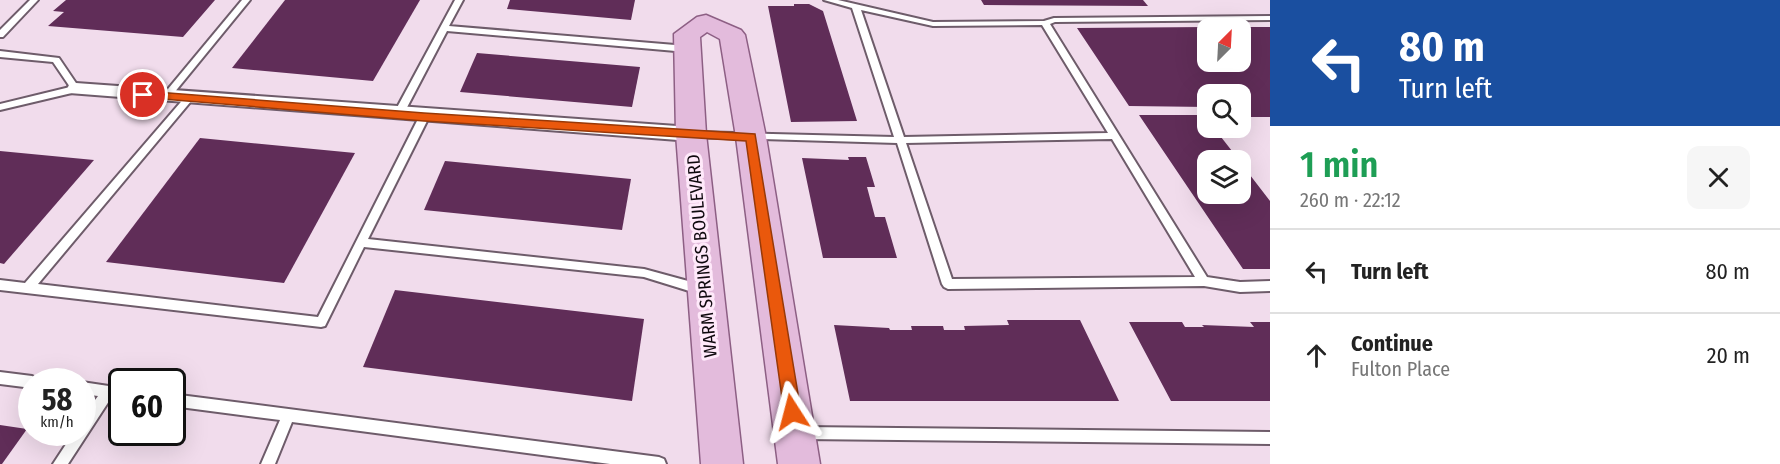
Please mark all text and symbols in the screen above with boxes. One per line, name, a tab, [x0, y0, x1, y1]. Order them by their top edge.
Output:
north arrow	[1197, 18, 1251, 72]
map controls	[1197, 18, 1251, 204]
text: 80 m	[1399, 22, 1485, 72]
icon: left	[1300, 24, 1378, 102]
pin	[117, 69, 168, 120]
text: Turn left	[1399, 73, 1492, 105]
icon: arrive	[126, 78, 159, 111]
button: search	[1197, 84, 1251, 138]
text: 1 min	[1300, 143, 1378, 187]
button: close	[1687, 146, 1750, 209]
button: layers	[1197, 150, 1251, 204]
street label: WARM SPRINGS BOULEVARD	[682, 153, 722, 359]
text: 260 m · 22:12	[1300, 188, 1401, 212]
icon: left	[1300, 255, 1333, 288]
text: Turn left	[1351, 258, 1429, 285]
text: 80 m	[1705, 258, 1750, 285]
text: Continue	[1351, 330, 1433, 357]
icon: ahead	[1300, 339, 1333, 372]
text: 20 m	[1707, 342, 1750, 369]
text: Fulton Place	[1351, 357, 1450, 381]
speed limit sign: 60	[108, 368, 186, 446]
position arrow	[760, 380, 824, 444]
text: 58	[42, 382, 72, 418]
text: km/h	[40, 413, 74, 431]

